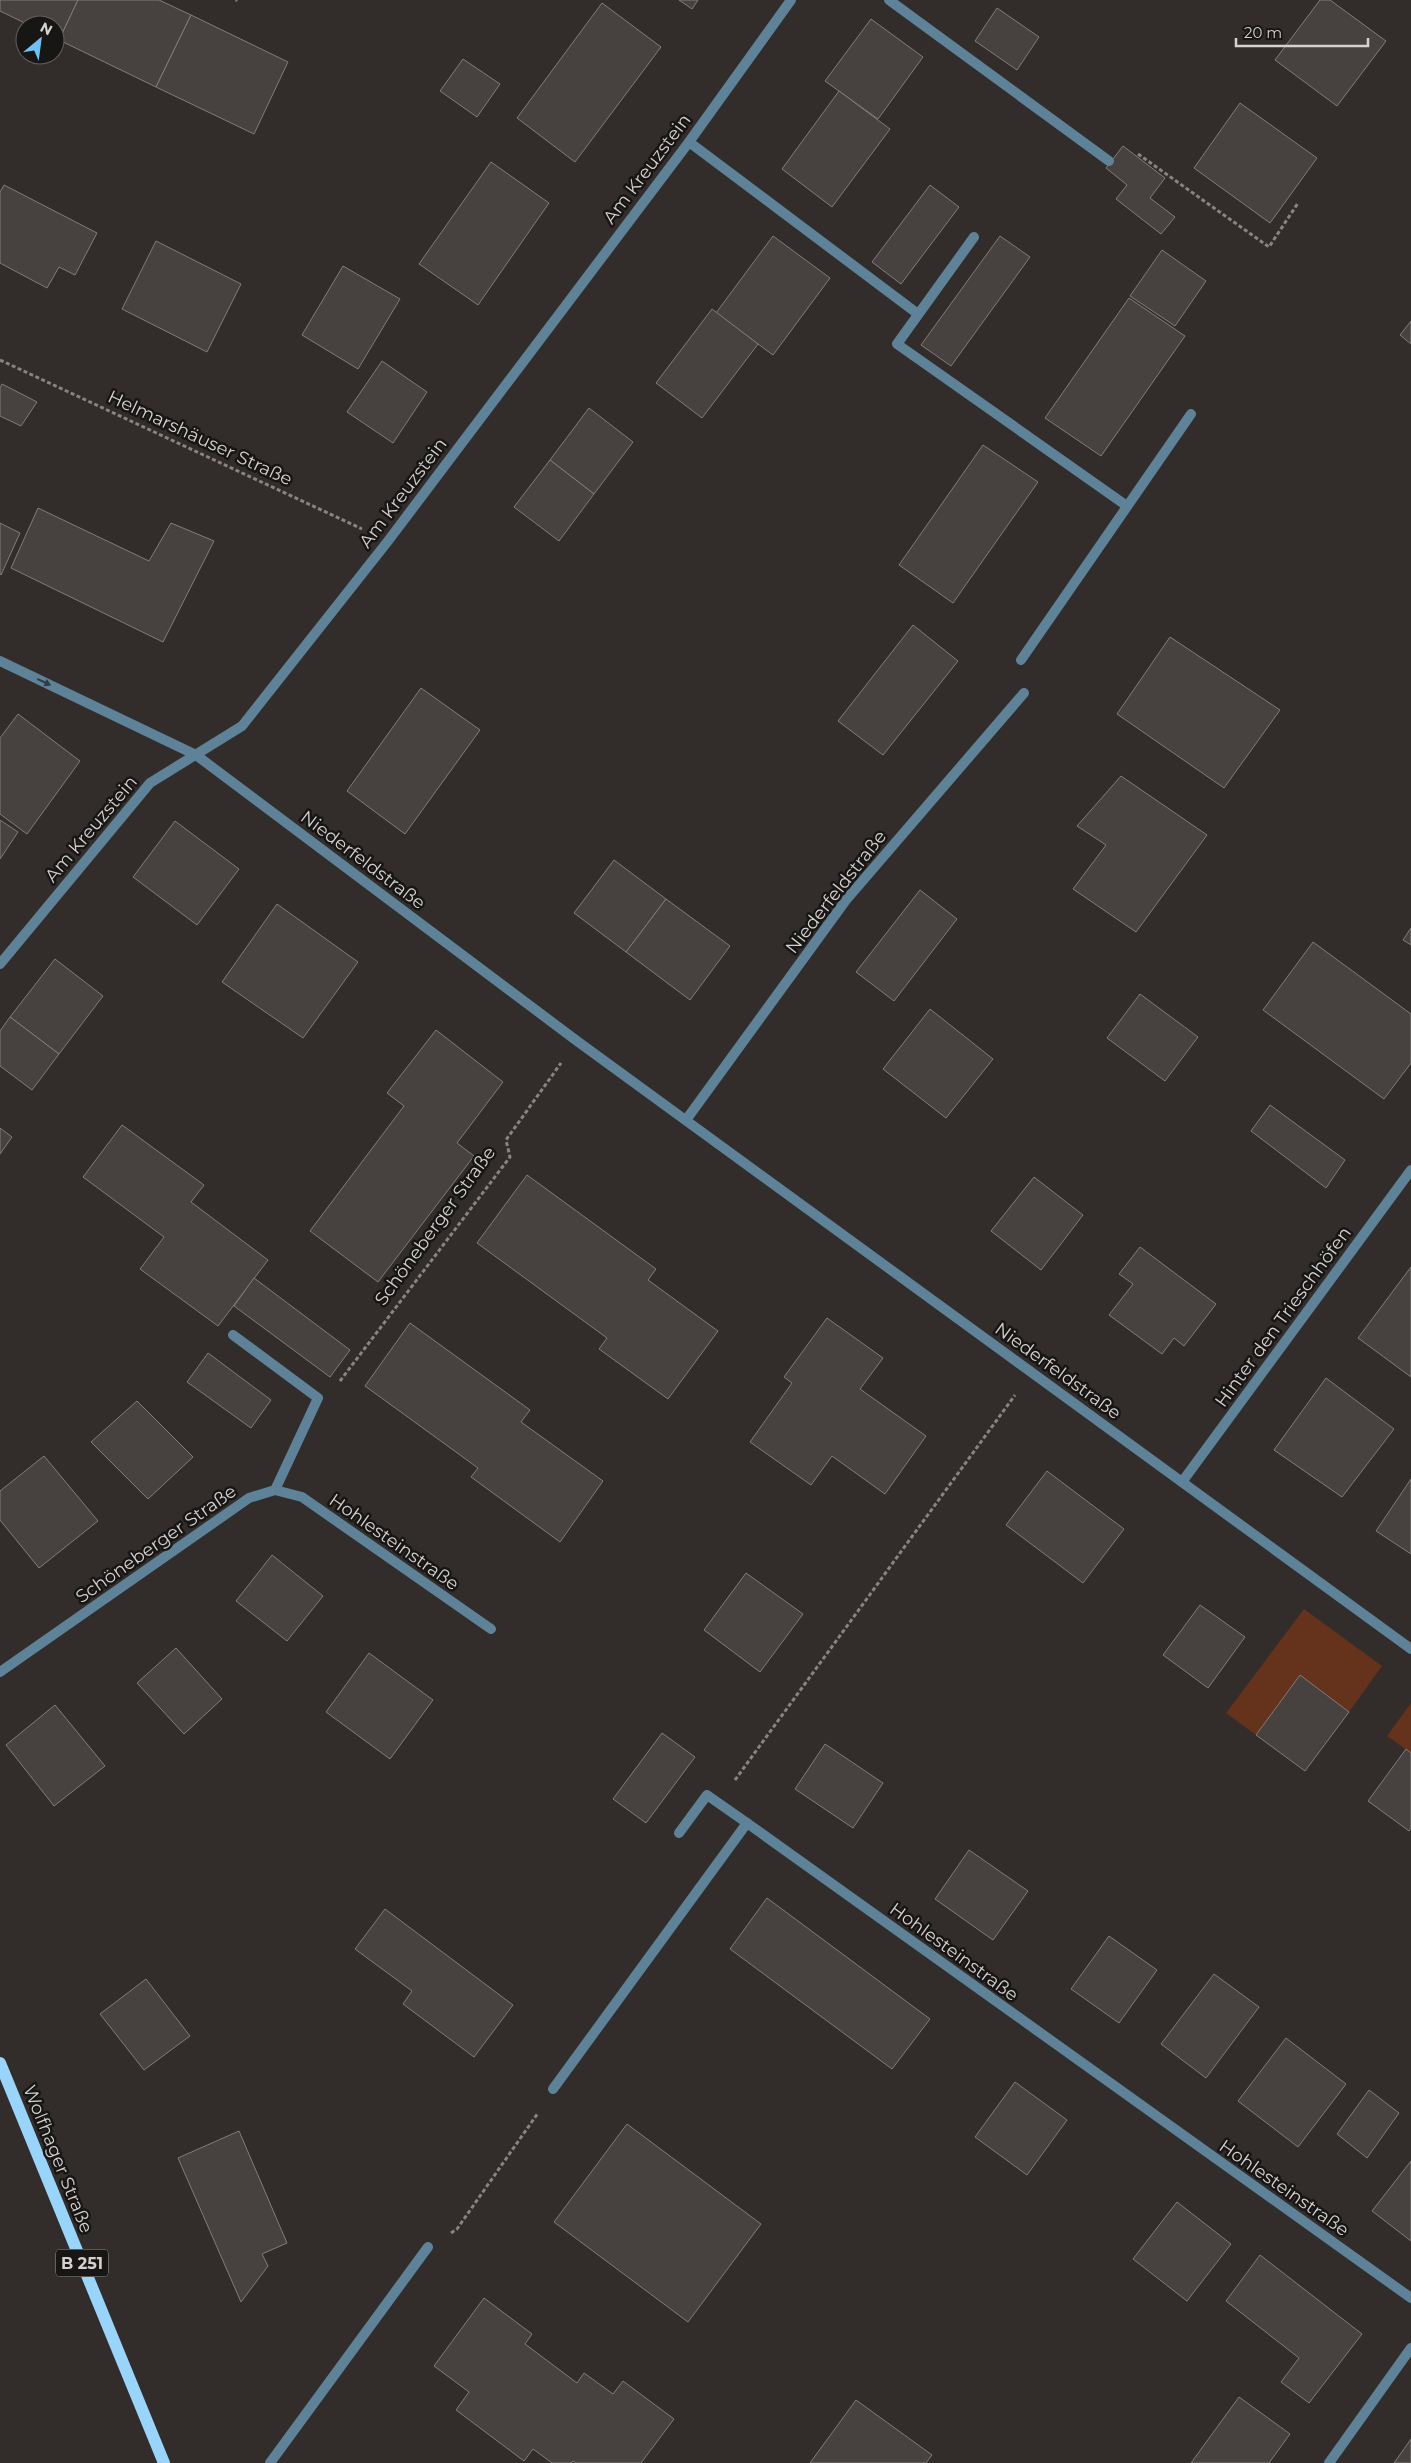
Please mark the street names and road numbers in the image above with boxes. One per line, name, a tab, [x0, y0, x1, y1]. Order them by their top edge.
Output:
street label: Am Kreuzstein	[598, 110, 696, 228]
street label: Helmarshäuser Straße	[104, 386, 296, 490]
street label: Am Kreuzstein	[354, 434, 452, 552]
street label: Am Kreuzstein	[40, 771, 142, 887]
street label: Niederfeldstraße	[296, 806, 430, 914]
street label: Niederfeldstraße	[781, 826, 891, 958]
street label: Schöneberger Straße	[370, 1142, 500, 1310]
street label: Hinter den Trieschhöfen	[1210, 1222, 1356, 1412]
street label: Niederfeldstraße	[991, 1318, 1125, 1424]
street label: Schöneberger Straße	[71, 1480, 241, 1608]
street label: Hohlesteinstraße	[325, 1489, 463, 1595]
street label: Hohlesteinstraße	[885, 1898, 1023, 2006]
street label: Wolfhager Straße	[18, 2082, 98, 2236]
street label: Hohlesteinstraße	[1215, 2135, 1353, 2241]
road number: B 251	[56, 2250, 108, 2276]

